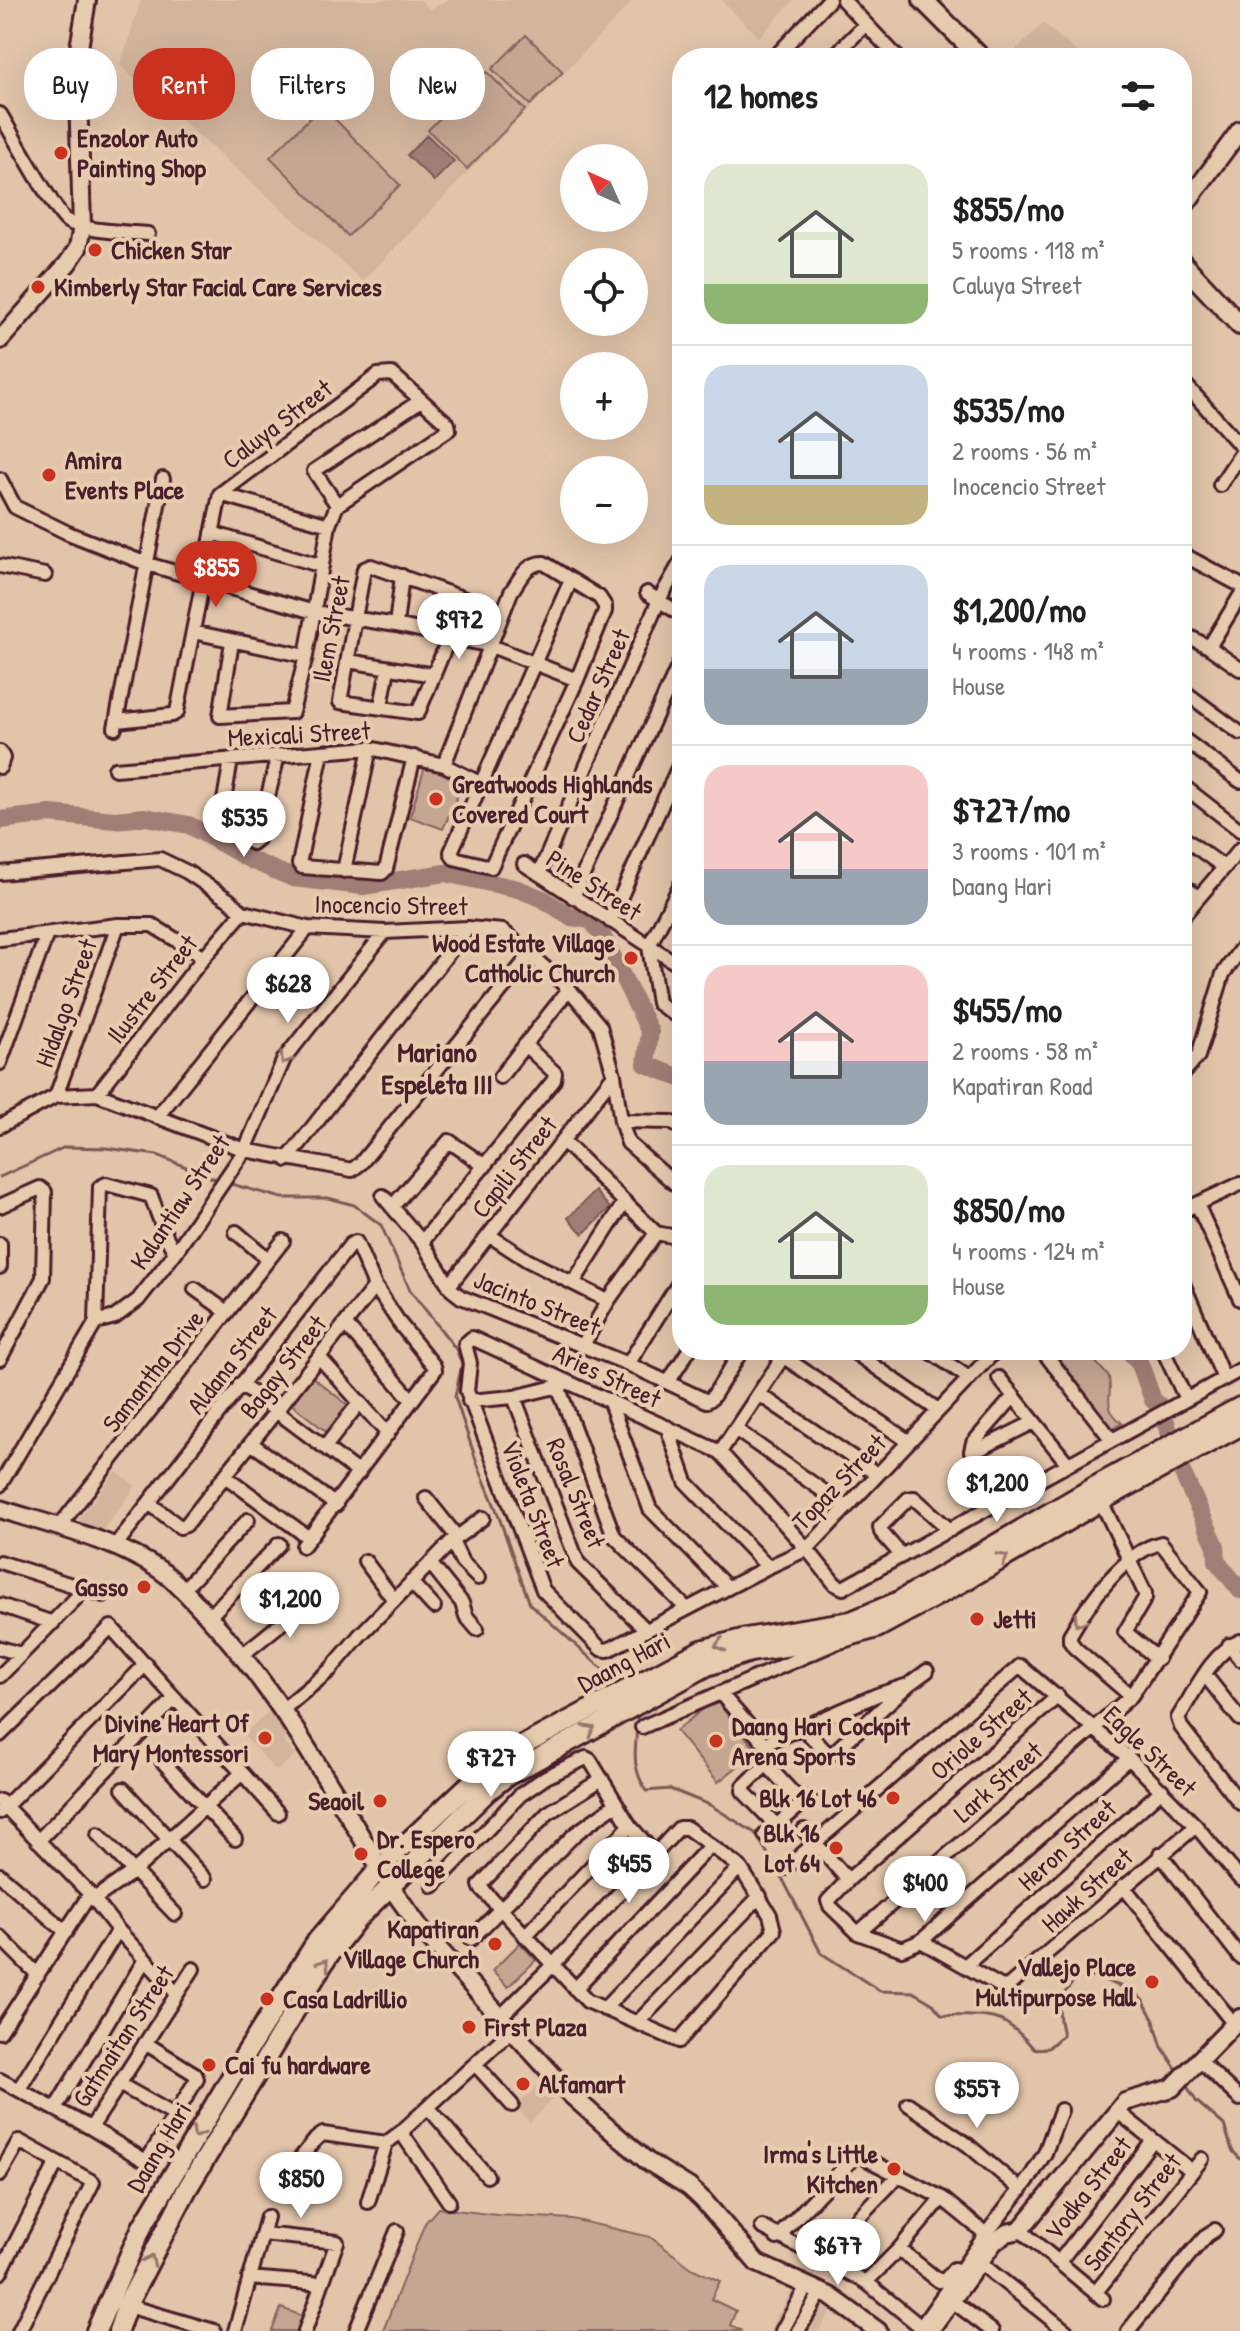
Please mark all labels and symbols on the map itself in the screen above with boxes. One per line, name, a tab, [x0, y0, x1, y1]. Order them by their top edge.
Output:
place label: Enzolor Auto Painting Shop	[77, 120, 207, 186]
marker: Enzolor Auto Painting Shop	[52, 144, 70, 162]
north arrow	[560, 144, 648, 232]
place label: Chicken Star	[111, 232, 233, 267]
marker: Chicken Star	[86, 241, 104, 259]
place label: Kimberly Star Facial Care Services	[54, 269, 382, 305]
marker: Kimberly Star Facial Care Services	[29, 278, 47, 296]
street label: Caluya Street	[214, 370, 340, 477]
place label: Amira Events Place	[65, 442, 185, 507]
marker: Amira Events Place	[40, 466, 58, 484]
pin: $855	[169, 541, 263, 609]
street label: Ilem Street	[303, 572, 358, 685]
pin: $972	[412, 593, 506, 661]
street label: Cedar Street	[557, 622, 639, 748]
street label: Mexicali Street	[227, 712, 372, 755]
place label: Greatwoods Highlands Covered Court	[452, 766, 653, 831]
marker: Greatwoods Highlands Covered Court	[427, 790, 445, 808]
pin: $535	[197, 791, 291, 859]
street label: Pine Street	[540, 841, 650, 929]
street label: Inocencio Street	[314, 886, 469, 923]
place label: Wood Estate Village Catholic Church	[432, 925, 616, 990]
street label: Ilustre Street	[98, 926, 206, 1050]
street label: Hidalgo Street	[26, 933, 105, 1072]
marker: Wood Estate Village Catholic Church	[622, 949, 640, 967]
pin: $628	[241, 957, 335, 1025]
district label: Mariano Espeleta III	[381, 1033, 493, 1104]
one-way arrow	[280, 1050, 295, 1065]
street label: Capili Street	[463, 1108, 565, 1225]
street label: Kalantiaw Street	[121, 1126, 238, 1276]
street label: Jacinto Street	[469, 1261, 607, 1344]
street label: Aldana Street	[178, 1298, 286, 1421]
street label: Samantha Drive	[94, 1302, 212, 1439]
street label: Bagay Street	[231, 1307, 335, 1426]
street label: Aries Street	[548, 1335, 668, 1416]
street label: Topaz Street	[784, 1425, 894, 1538]
street label: Rosal Street	[539, 1433, 615, 1554]
street label: Violeta Street	[493, 1435, 574, 1574]
pin: $1,200	[932, 1456, 1062, 1524]
one-way arrow	[994, 1552, 1009, 1568]
place label: Gasso	[75, 1569, 129, 1604]
pin: $1,200	[225, 1572, 355, 1640]
marker: Gasso	[135, 1578, 153, 1596]
place label: Jetti	[993, 1601, 1037, 1636]
marker: Jetti	[968, 1610, 986, 1628]
one-way arrow	[1074, 1612, 1089, 1627]
street label: Daang Hari	[571, 1623, 676, 1701]
one-way arrow	[713, 1635, 727, 1652]
street label: Oriole Street	[922, 1679, 1040, 1788]
street label: Eagle Street	[1096, 1697, 1205, 1805]
place label: Divine Heart Of Mary Montessori	[93, 1705, 250, 1771]
place label: Daang Hari Cockpit Arena Sports	[732, 1708, 911, 1774]
one-way arrow	[582, 1725, 596, 1740]
marker: Divine Heart Of Mary Montessori	[256, 1729, 274, 1747]
pin: $727	[444, 1731, 538, 1799]
marker: Daang Hari Cockpit Arena Sports	[707, 1732, 725, 1750]
street label: Lark Street	[946, 1733, 1050, 1830]
place label: Blk 16 Lot 46	[759, 1780, 878, 1815]
place label: Seaoil	[308, 1783, 365, 1818]
marker: Blk 16 Lot 46	[884, 1789, 902, 1807]
street label: Heron Street	[1010, 1790, 1124, 1898]
marker: Seaoil	[371, 1792, 389, 1810]
place label: Blk 16 Lot 64	[763, 1815, 821, 1880]
place label: Dr. Espero College	[377, 1821, 475, 1887]
pin: $455	[582, 1837, 676, 1905]
marker: Blk 16 Lot 64	[827, 1839, 845, 1857]
street label: Hawk Street	[1033, 1839, 1141, 1940]
marker: Dr. Espero College	[352, 1845, 370, 1863]
pin: $400	[878, 1856, 972, 1924]
place label: Kapatiran Village Church	[343, 1911, 479, 1977]
marker: Kapatiran Village Church	[486, 1935, 504, 1953]
place label: Vallejo Place Multipurpose Hall	[975, 1949, 1137, 2015]
street label: Gatmaitan Street	[64, 1957, 182, 2113]
one-way arrow	[314, 1958, 329, 1972]
marker: Vallejo Place Multipurpose Hall	[1143, 1973, 1161, 1991]
place label: Casa Ladrillio	[283, 1981, 407, 2016]
marker: Casa Ladrillio	[258, 1990, 276, 2008]
place label: First Plaza	[484, 2009, 587, 2044]
marker: First Plaza	[460, 2018, 478, 2036]
place label: Cai fu hardware	[225, 2047, 371, 2082]
marker: Cai fu hardware	[200, 2056, 218, 2074]
pin: $557	[930, 2062, 1024, 2130]
place label: Alfamart	[539, 2066, 626, 2101]
marker: Alfamart	[514, 2075, 532, 2093]
street label: Daang Hari	[118, 2095, 199, 2199]
one-way arrow	[192, 2124, 207, 2139]
street label: Vodka Street	[1036, 2128, 1140, 2247]
place label: Irma's Little Kitchen	[763, 2136, 879, 2201]
street label: Santory Street	[1074, 2145, 1189, 2278]
pin: $850	[254, 2152, 348, 2220]
marker: Irma's Little Kitchen	[885, 2160, 903, 2178]
pin: $677	[791, 2219, 885, 2287]
one-way arrow	[140, 2254, 156, 2268]

